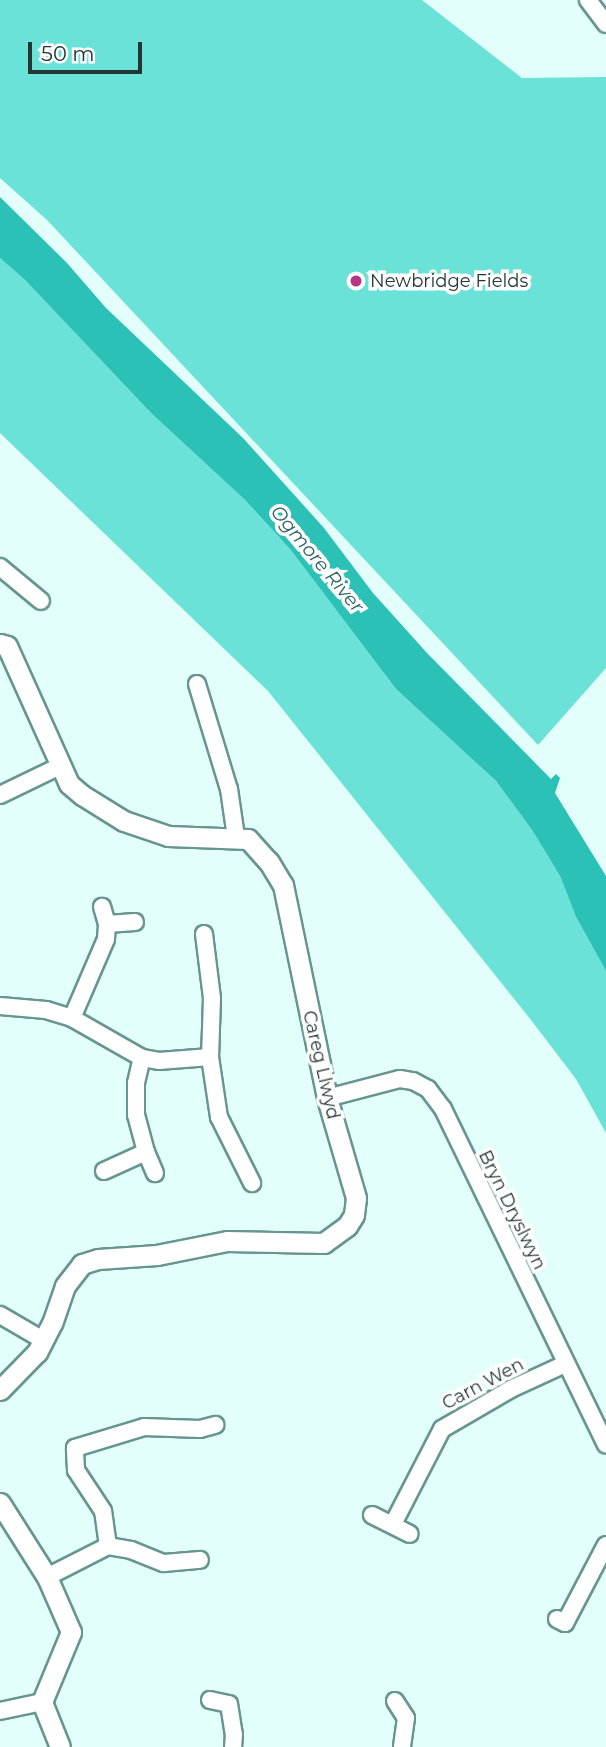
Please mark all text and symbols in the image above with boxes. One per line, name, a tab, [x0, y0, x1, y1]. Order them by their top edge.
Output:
scale bar	[32, 28, 145, 72]
text: 50 m	[41, 41, 95, 66]
place label: Newbridge Fields	[370, 270, 528, 292]
marker: Newbridge Fields	[348, 273, 364, 289]
water label: Ogmore River	[266, 501, 368, 617]
street label: Careg Llwyd	[298, 1008, 344, 1122]
street label: Bryn Dryslwyn	[474, 1147, 550, 1273]
street label: Carn Wen	[439, 1354, 527, 1414]

